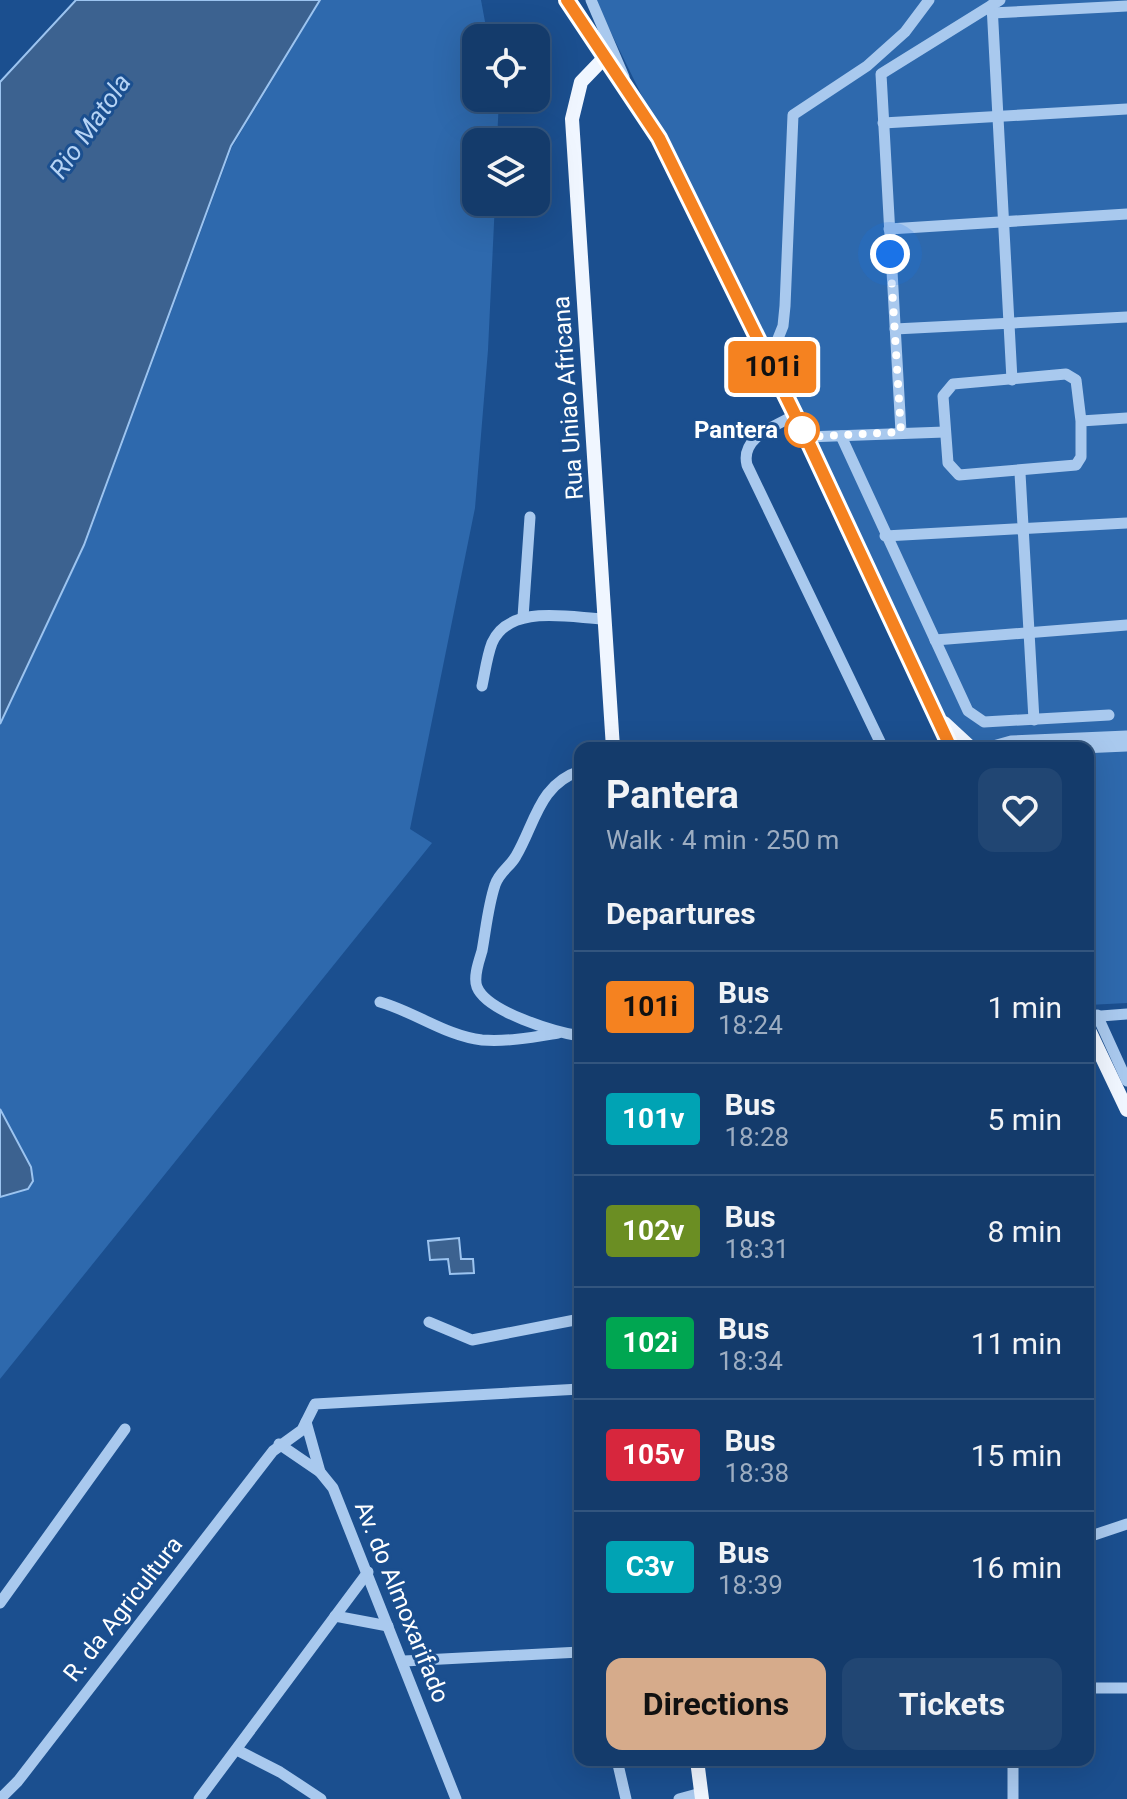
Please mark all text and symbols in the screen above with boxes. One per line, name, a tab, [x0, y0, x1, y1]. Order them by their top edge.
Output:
map controls	[462, 24, 550, 216]
button: locate	[462, 24, 550, 112]
water label: Rio Matola	[43, 68, 137, 184]
button: layers	[462, 128, 550, 216]
your location	[870, 234, 910, 274]
street label: Rua Uniao Africana	[547, 295, 589, 501]
line badge: 101i	[716, 341, 828, 393]
text: 101i	[744, 350, 800, 383]
marker: Pantera	[785, 413, 819, 447]
place label: Pantera	[694, 416, 778, 444]
button: heart	[978, 768, 1062, 852]
text: Pantera	[606, 773, 739, 817]
text: Walk · 4 min · 250 m	[606, 825, 839, 855]
text: Departures	[606, 896, 756, 931]
text: Bus	[718, 975, 769, 1010]
text: 101i	[622, 990, 678, 1023]
text: 1 min	[988, 990, 1062, 1025]
text: 18:24	[718, 1010, 783, 1040]
text: Bus	[724, 1087, 776, 1122]
text: 101v	[622, 1102, 684, 1135]
text: 5 min	[988, 1102, 1062, 1137]
text: 18:28	[724, 1122, 789, 1152]
text: Bus	[724, 1199, 776, 1234]
text: 102v	[622, 1214, 684, 1247]
text: 8 min	[988, 1214, 1062, 1249]
text: 18:31	[724, 1234, 789, 1264]
text: Bus	[718, 1311, 769, 1346]
text: 102i	[622, 1326, 678, 1359]
text: 11 min	[971, 1326, 1062, 1361]
text: 18:34	[718, 1346, 783, 1376]
text: Bus	[724, 1423, 776, 1458]
text: 105v	[622, 1438, 684, 1471]
text: 15 min	[971, 1438, 1062, 1473]
text: 18:38	[724, 1458, 789, 1488]
street label: Av. do Almoxarifado	[349, 1497, 455, 1707]
street label: R. da Agricultura	[58, 1531, 188, 1687]
text: Bus	[718, 1535, 769, 1570]
text: C3v	[626, 1550, 674, 1583]
text: 16 min	[971, 1550, 1062, 1585]
text: 18:39	[718, 1570, 783, 1600]
button: Directions	[606, 1658, 826, 1750]
button: Tickets	[842, 1658, 1062, 1750]

